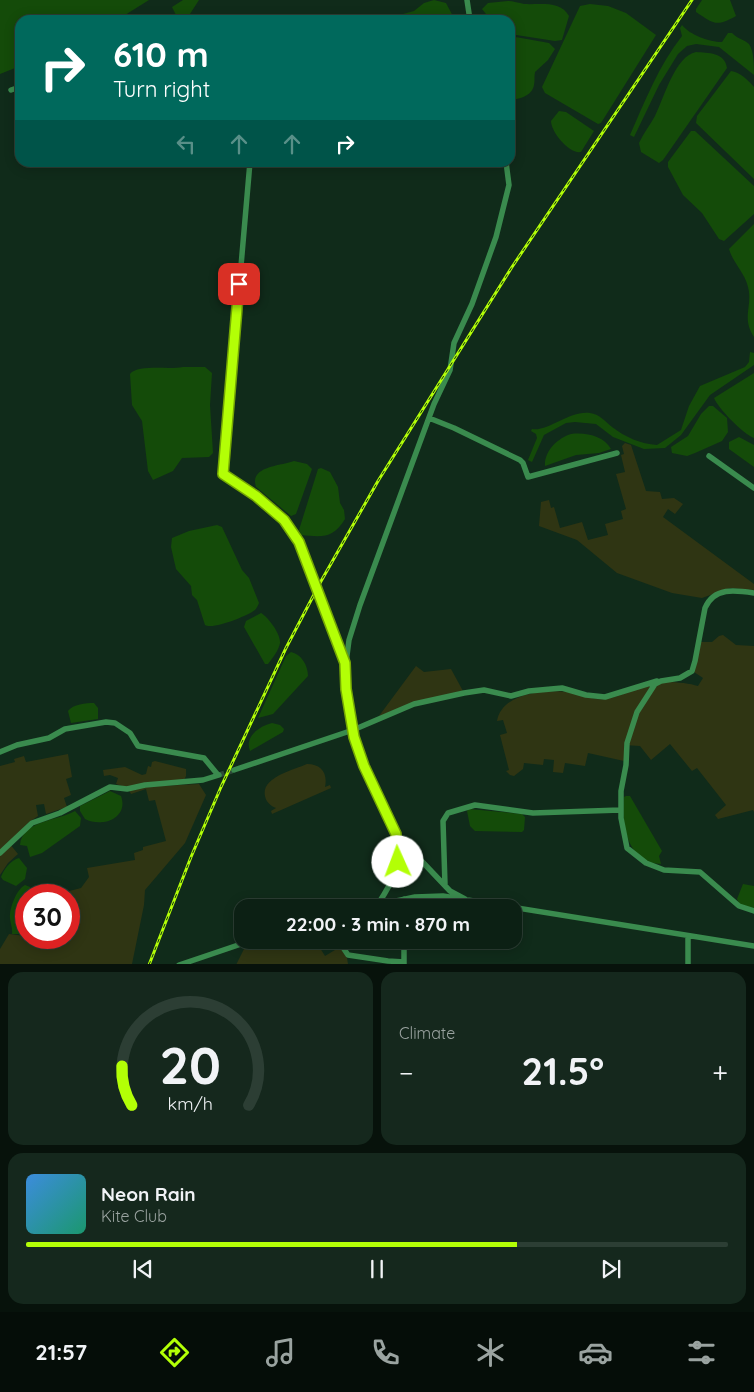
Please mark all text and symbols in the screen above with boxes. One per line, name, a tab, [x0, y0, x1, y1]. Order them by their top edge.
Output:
text: 610 m	[113, 32, 209, 76]
icon: right	[30, 35, 95, 100]
text: Turn right	[113, 75, 210, 103]
icon: left	[172, 130, 200, 158]
icon: ahead	[225, 130, 253, 158]
icon: ahead	[278, 130, 306, 158]
icon: right	[331, 130, 359, 158]
pin	[218, 263, 260, 305]
icon: arrive	[225, 270, 253, 298]
position arrow	[371, 835, 423, 887]
speed limit sign: 30	[15, 884, 80, 949]
text: 22:00 · 3 min · 870 m	[286, 912, 470, 936]
text: Climate	[399, 1023, 455, 1043]
text: 20	[160, 1032, 221, 1097]
text: 21.5°	[522, 1047, 604, 1095]
text: −	[399, 1055, 414, 1090]
text: +	[712, 1055, 728, 1090]
text: km/h	[168, 1092, 213, 1114]
text: Neon Rain	[101, 1182, 196, 1206]
text: Kite Club	[101, 1206, 167, 1226]
icon: previous	[129, 1255, 157, 1283]
icon: pause	[363, 1255, 391, 1283]
icon: next	[597, 1255, 625, 1283]
icon: directions	[157, 1335, 192, 1370]
icon: music	[263, 1335, 298, 1370]
icon: phone	[368, 1335, 403, 1370]
icon: climate	[473, 1335, 508, 1370]
icon: car	[578, 1335, 613, 1370]
icon: filters	[684, 1335, 719, 1370]
text: 21:57	[35, 1338, 87, 1366]

